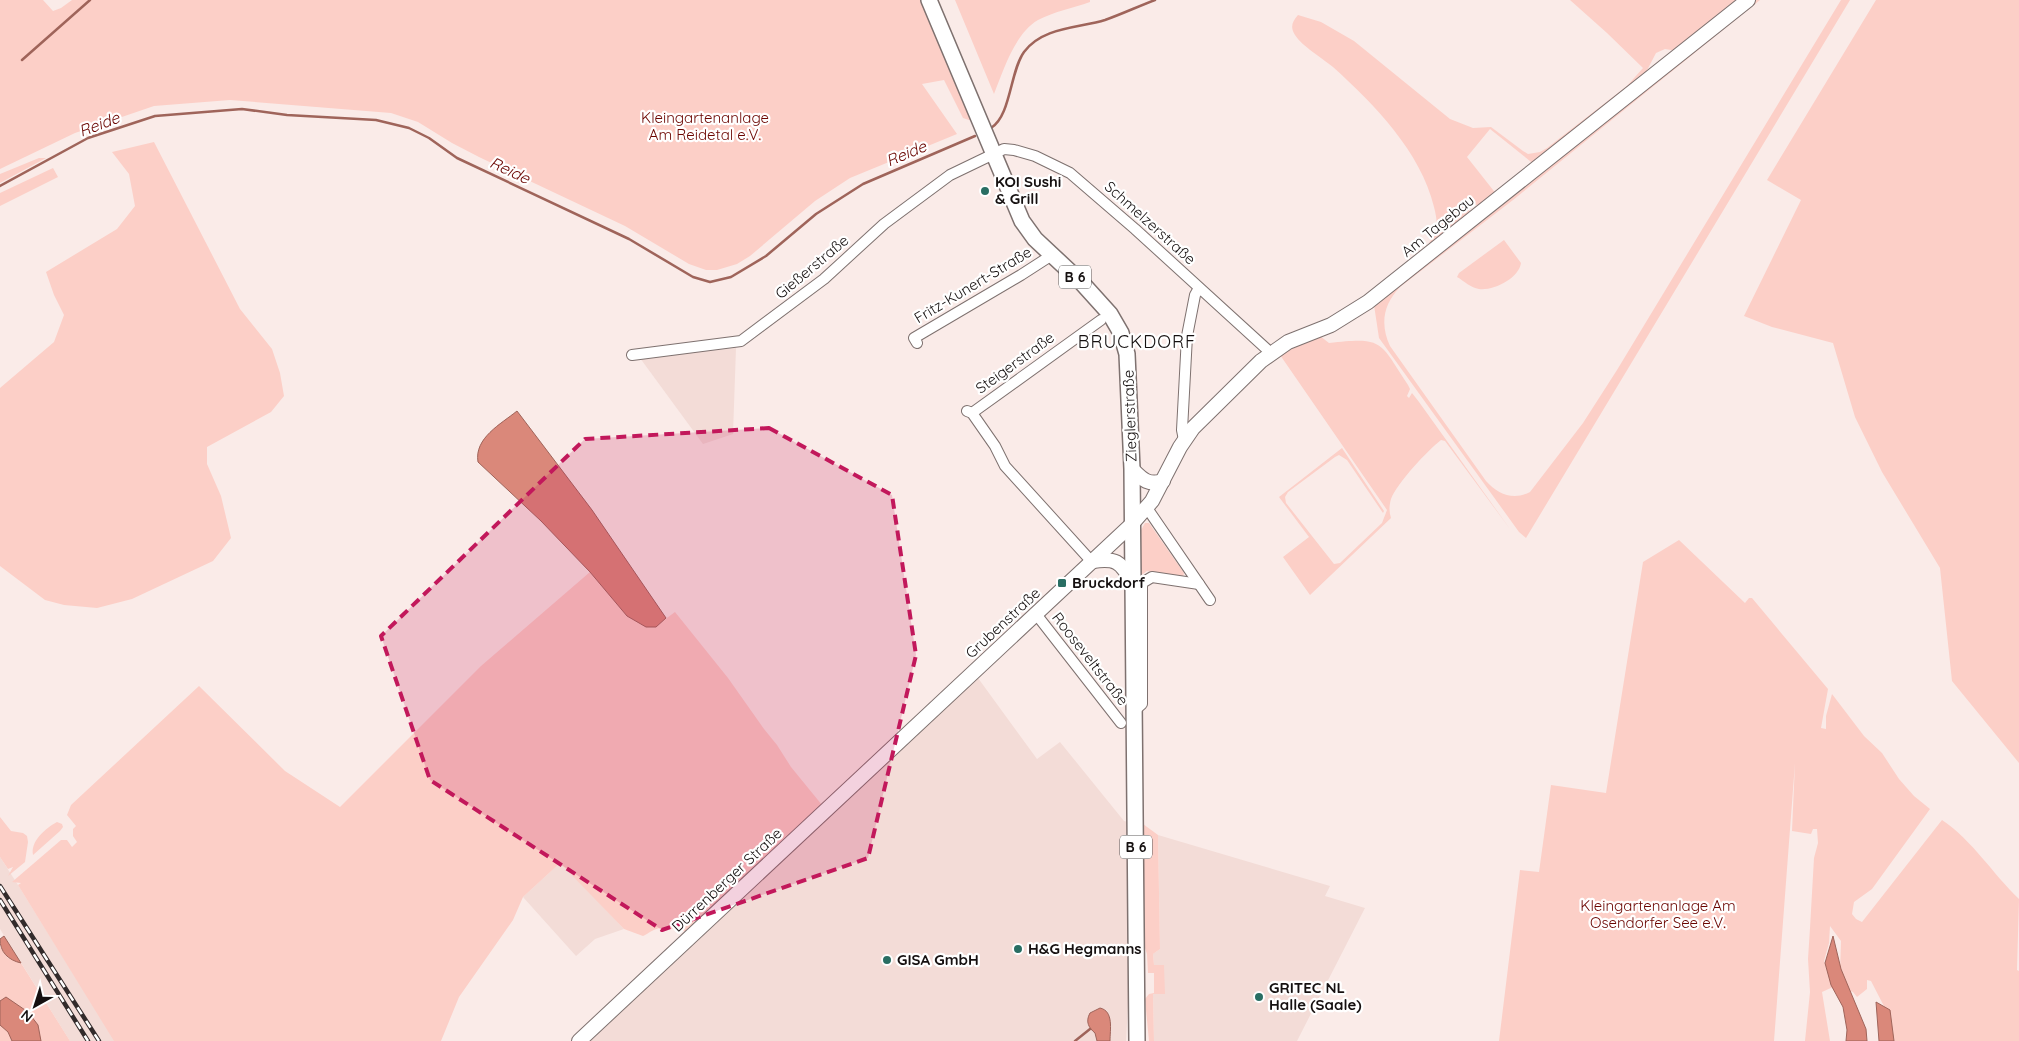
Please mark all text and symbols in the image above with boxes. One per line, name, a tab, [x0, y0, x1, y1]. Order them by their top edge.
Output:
water label: Reide	[76, 107, 123, 141]
park label: Kleingartenanlage Am Reidetal e.V.	[641, 108, 769, 144]
water label: Reide	[883, 135, 930, 170]
water label: Reide	[487, 152, 534, 188]
place label: KOI Sushi & Grill	[995, 172, 1061, 208]
street label: Schmelzerstraße	[1101, 177, 1200, 268]
marker: KOI Sushi & Grill	[979, 185, 991, 197]
street label: Am Tagebau	[1397, 190, 1478, 261]
street label: Gießerstraße	[771, 230, 852, 303]
street label: Fritz-Kunert-Straße	[911, 242, 1035, 327]
road number: B 6	[1059, 266, 1091, 288]
street label: Steigerstraße	[972, 328, 1058, 398]
district label: BRUCKDORF	[1078, 330, 1196, 353]
street label: Zieglerstraße	[1118, 369, 1141, 463]
place label: Bruckdorf	[1072, 573, 1145, 592]
marker: Bruckdorf	[1056, 577, 1068, 589]
street label: Grubenstraße	[961, 583, 1044, 662]
street label: Rooseveltstraße	[1048, 608, 1133, 709]
street label: Dürrenberger Straße	[668, 824, 786, 936]
road number: B 6	[1120, 836, 1152, 859]
park label: Kleingartenanlage Am Osendorfer See e.V.	[1580, 896, 1736, 932]
place label: H&G Hegmanns	[1028, 939, 1142, 958]
marker: H&G Hegmanns	[1012, 943, 1024, 955]
place label: GISA GmbH	[897, 950, 979, 969]
marker: GISA GmbH	[881, 954, 893, 966]
place label: GRITEC NL Halle (Saale)	[1269, 978, 1362, 1014]
north arrow	[10, 981, 60, 1031]
marker: GRITEC NL Halle (Saale)	[1253, 991, 1265, 1003]
text: N	[17, 1006, 36, 1026]

